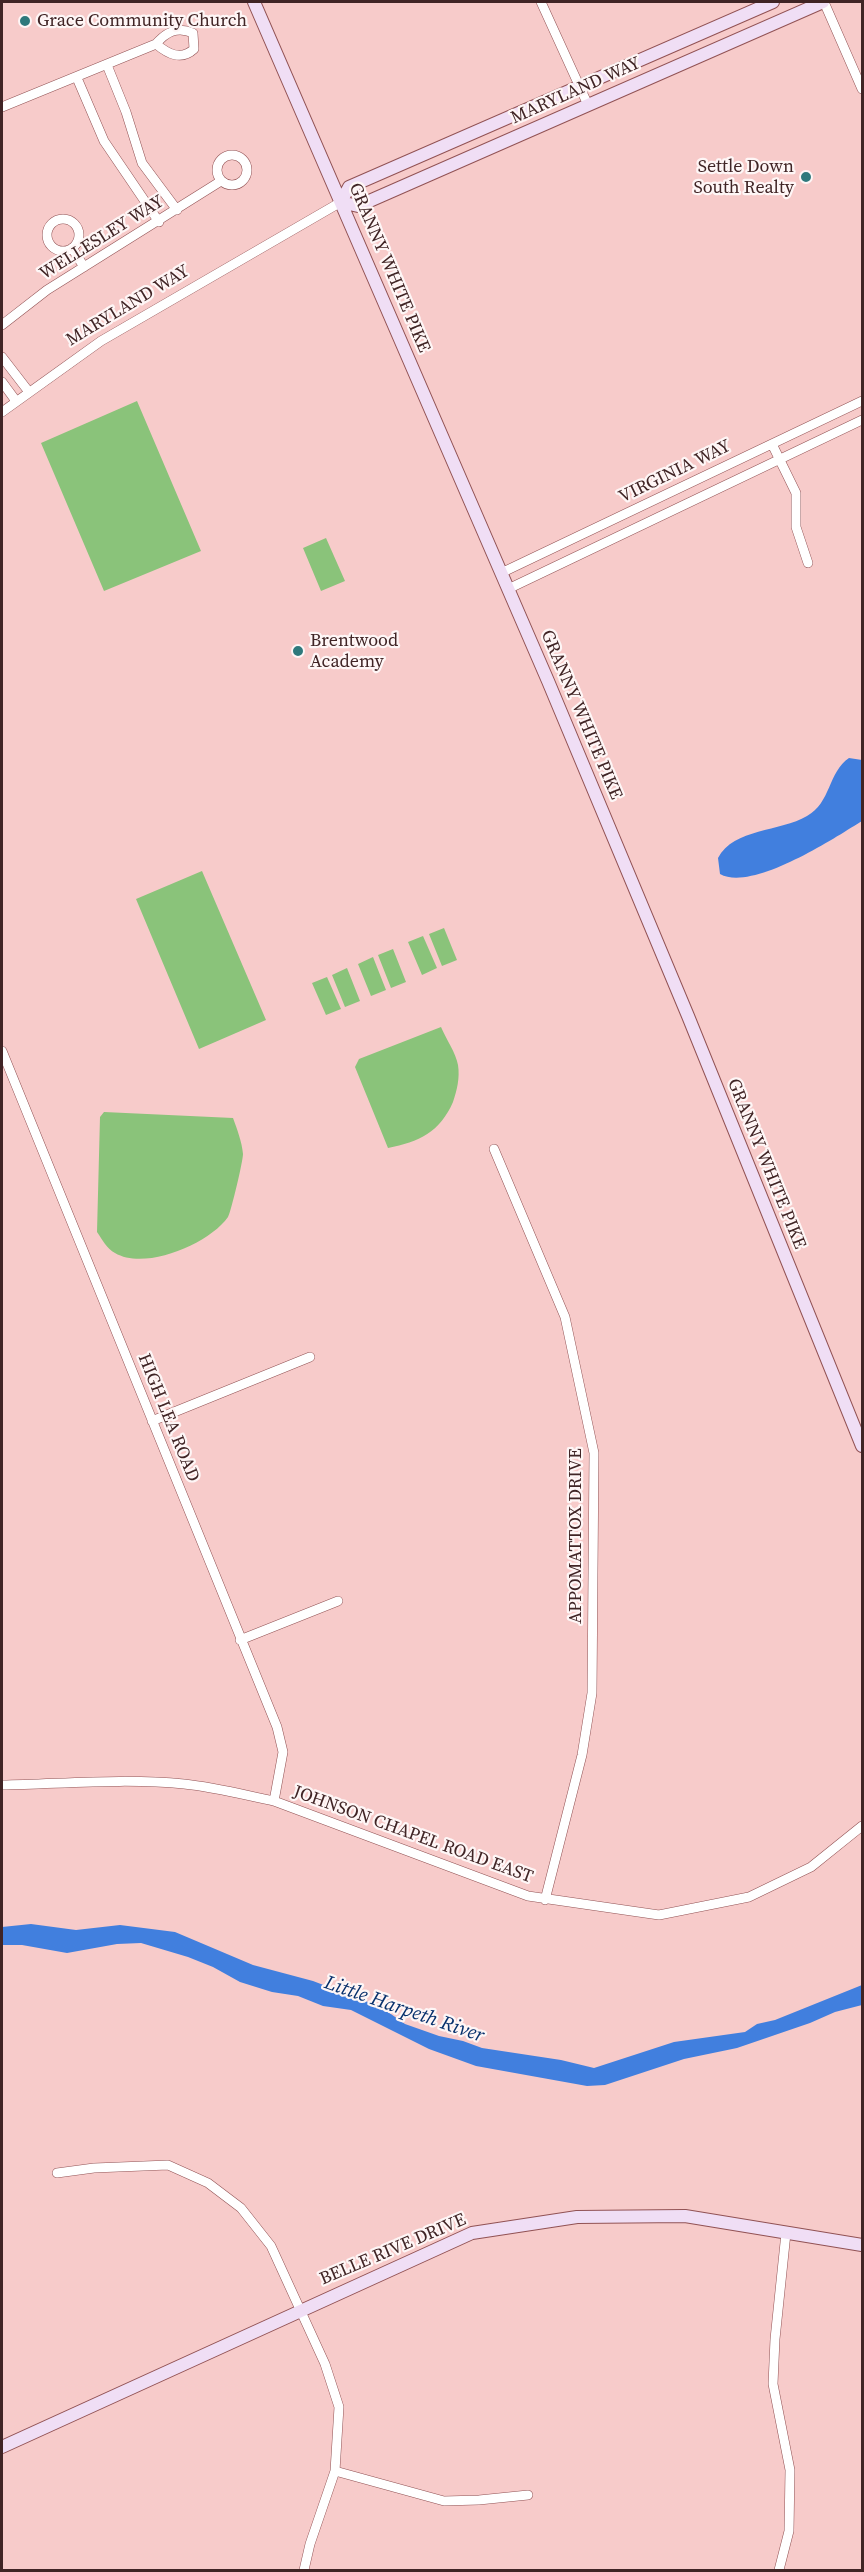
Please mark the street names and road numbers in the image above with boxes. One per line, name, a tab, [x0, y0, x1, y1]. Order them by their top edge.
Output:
street label: MARYLAND WAY	[508, 53, 644, 129]
street label: GRANNY WHITE PIKE	[344, 180, 434, 356]
street label: WELLESLEY WAY	[36, 191, 168, 285]
street label: MARYLAND WAY	[63, 261, 193, 351]
street label: VIRGINIA WAY	[615, 436, 735, 508]
street label: GRANNY WHITE PIKE	[536, 627, 626, 803]
street label: GRANNY WHITE PIKE	[722, 1076, 810, 1252]
street label: HIGH LEA ROAD	[132, 1351, 204, 1485]
street label: APPOMATTOX DRIVE	[565, 1448, 587, 1624]
street label: JOHNSON CHAPEL ROAD EAST	[290, 1782, 536, 1888]
street label: BELLE RIVE DRIVE	[317, 2209, 469, 2291]

